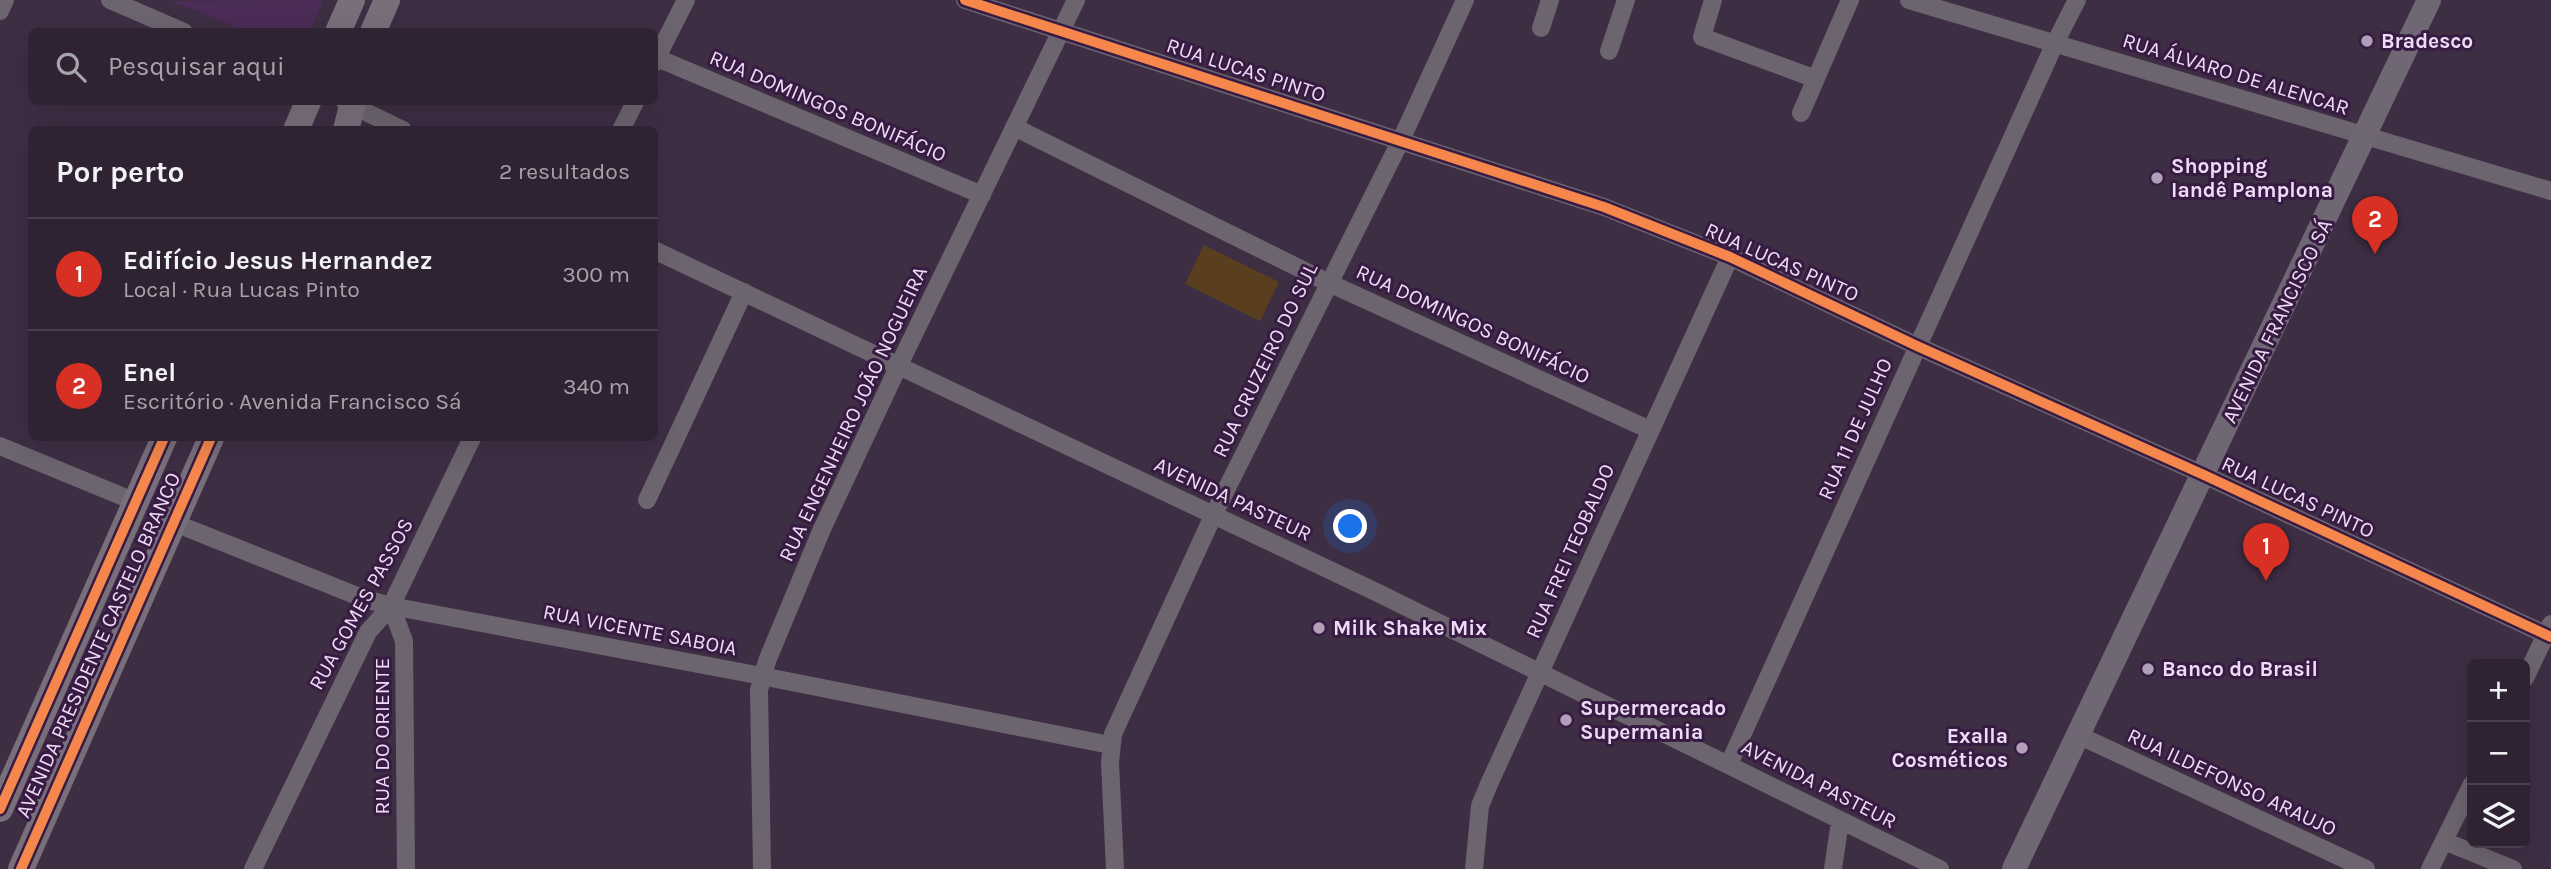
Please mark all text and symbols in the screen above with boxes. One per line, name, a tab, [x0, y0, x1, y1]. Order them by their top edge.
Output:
search box	[28, 28, 658, 105]
street label: RUA ÁLVARO DE ALENCAR	[2120, 28, 2352, 120]
place label: Bradesco	[2381, 29, 2473, 53]
street label: RUA LUCAS PINTO	[1163, 33, 1329, 107]
marker: Bradesco	[2359, 33, 2375, 49]
street label: RUA DOMINGOS BONIFÁCIO	[706, 45, 950, 167]
icon: search	[52, 48, 90, 86]
text: Pesquisar aqui	[108, 51, 285, 82]
text: Por perto	[56, 154, 185, 190]
place label: Shopping Iandê Pamplona	[2171, 154, 2333, 202]
text: 2 resultados	[499, 158, 630, 185]
marker: Shopping Iandê Pamplona	[2149, 170, 2165, 186]
pin: 2	[2352, 196, 2398, 254]
street label: AVENIDA FRANCISCO SÁ	[2217, 215, 2337, 427]
street label: RUA LUCAS PINTO	[1701, 217, 1863, 307]
text: Edifício Jesus Hernandez	[123, 245, 433, 276]
street label: RUA CRUZEIRO DO SUL	[1207, 259, 1323, 461]
street label: RUA DOMINGOS BONIFÁCIO	[1352, 259, 1594, 389]
text: 1	[75, 261, 83, 288]
text: 300 m	[562, 261, 630, 288]
street label: RUA ENGENHEIRO JOÃO NOGUEIRA	[774, 263, 932, 565]
text: Local · Rua Lucas Pinto	[123, 276, 360, 303]
street label: RUA 11 DE JULHO	[1813, 354, 1897, 504]
text: Enel	[123, 357, 176, 388]
text: 2	[72, 373, 86, 400]
text: 340 m	[563, 373, 630, 400]
text: Escritório · Avenida Francisco Sá	[123, 388, 462, 415]
street label: RUA LUCAS PINTO	[2218, 451, 2378, 543]
street label: AVENIDA PASTEUR	[1151, 452, 1315, 546]
street label: RUA FREI TEOBALDO	[1521, 460, 1619, 642]
street label: AVENIDA PRESIDENTE CASTELO BRANCO	[11, 469, 185, 821]
your location	[1333, 509, 1367, 543]
street label: RUA GOMES PASSOS	[304, 514, 418, 694]
pin: 1	[2243, 523, 2289, 581]
street label: RUA VICENTE SABOIA	[541, 599, 739, 661]
place label: Milk Shake Mix	[1333, 616, 1487, 640]
marker: Milk Shake Mix	[1311, 620, 1327, 636]
place label: Banco do Brasil	[2162, 657, 2318, 681]
street label: RUA DO ORIENTE	[370, 658, 394, 814]
map controls	[2467, 659, 2530, 848]
button: +	[2467, 659, 2530, 722]
marker: Banco do Brasil	[2140, 661, 2156, 677]
place label: Supermercado Supermania	[1580, 696, 1726, 744]
marker: Supermercado Supermania	[1558, 712, 1574, 728]
button: −	[2467, 722, 2530, 785]
street label: RUA ILDEFONSO ARAUJO	[2124, 723, 2340, 841]
place label: Exalla Cosméticos	[1891, 724, 2008, 772]
street label: AVENIDA PASTEUR	[1738, 735, 1900, 833]
marker: Exalla Cosméticos	[2014, 740, 2030, 756]
button: layers	[2467, 785, 2530, 848]

